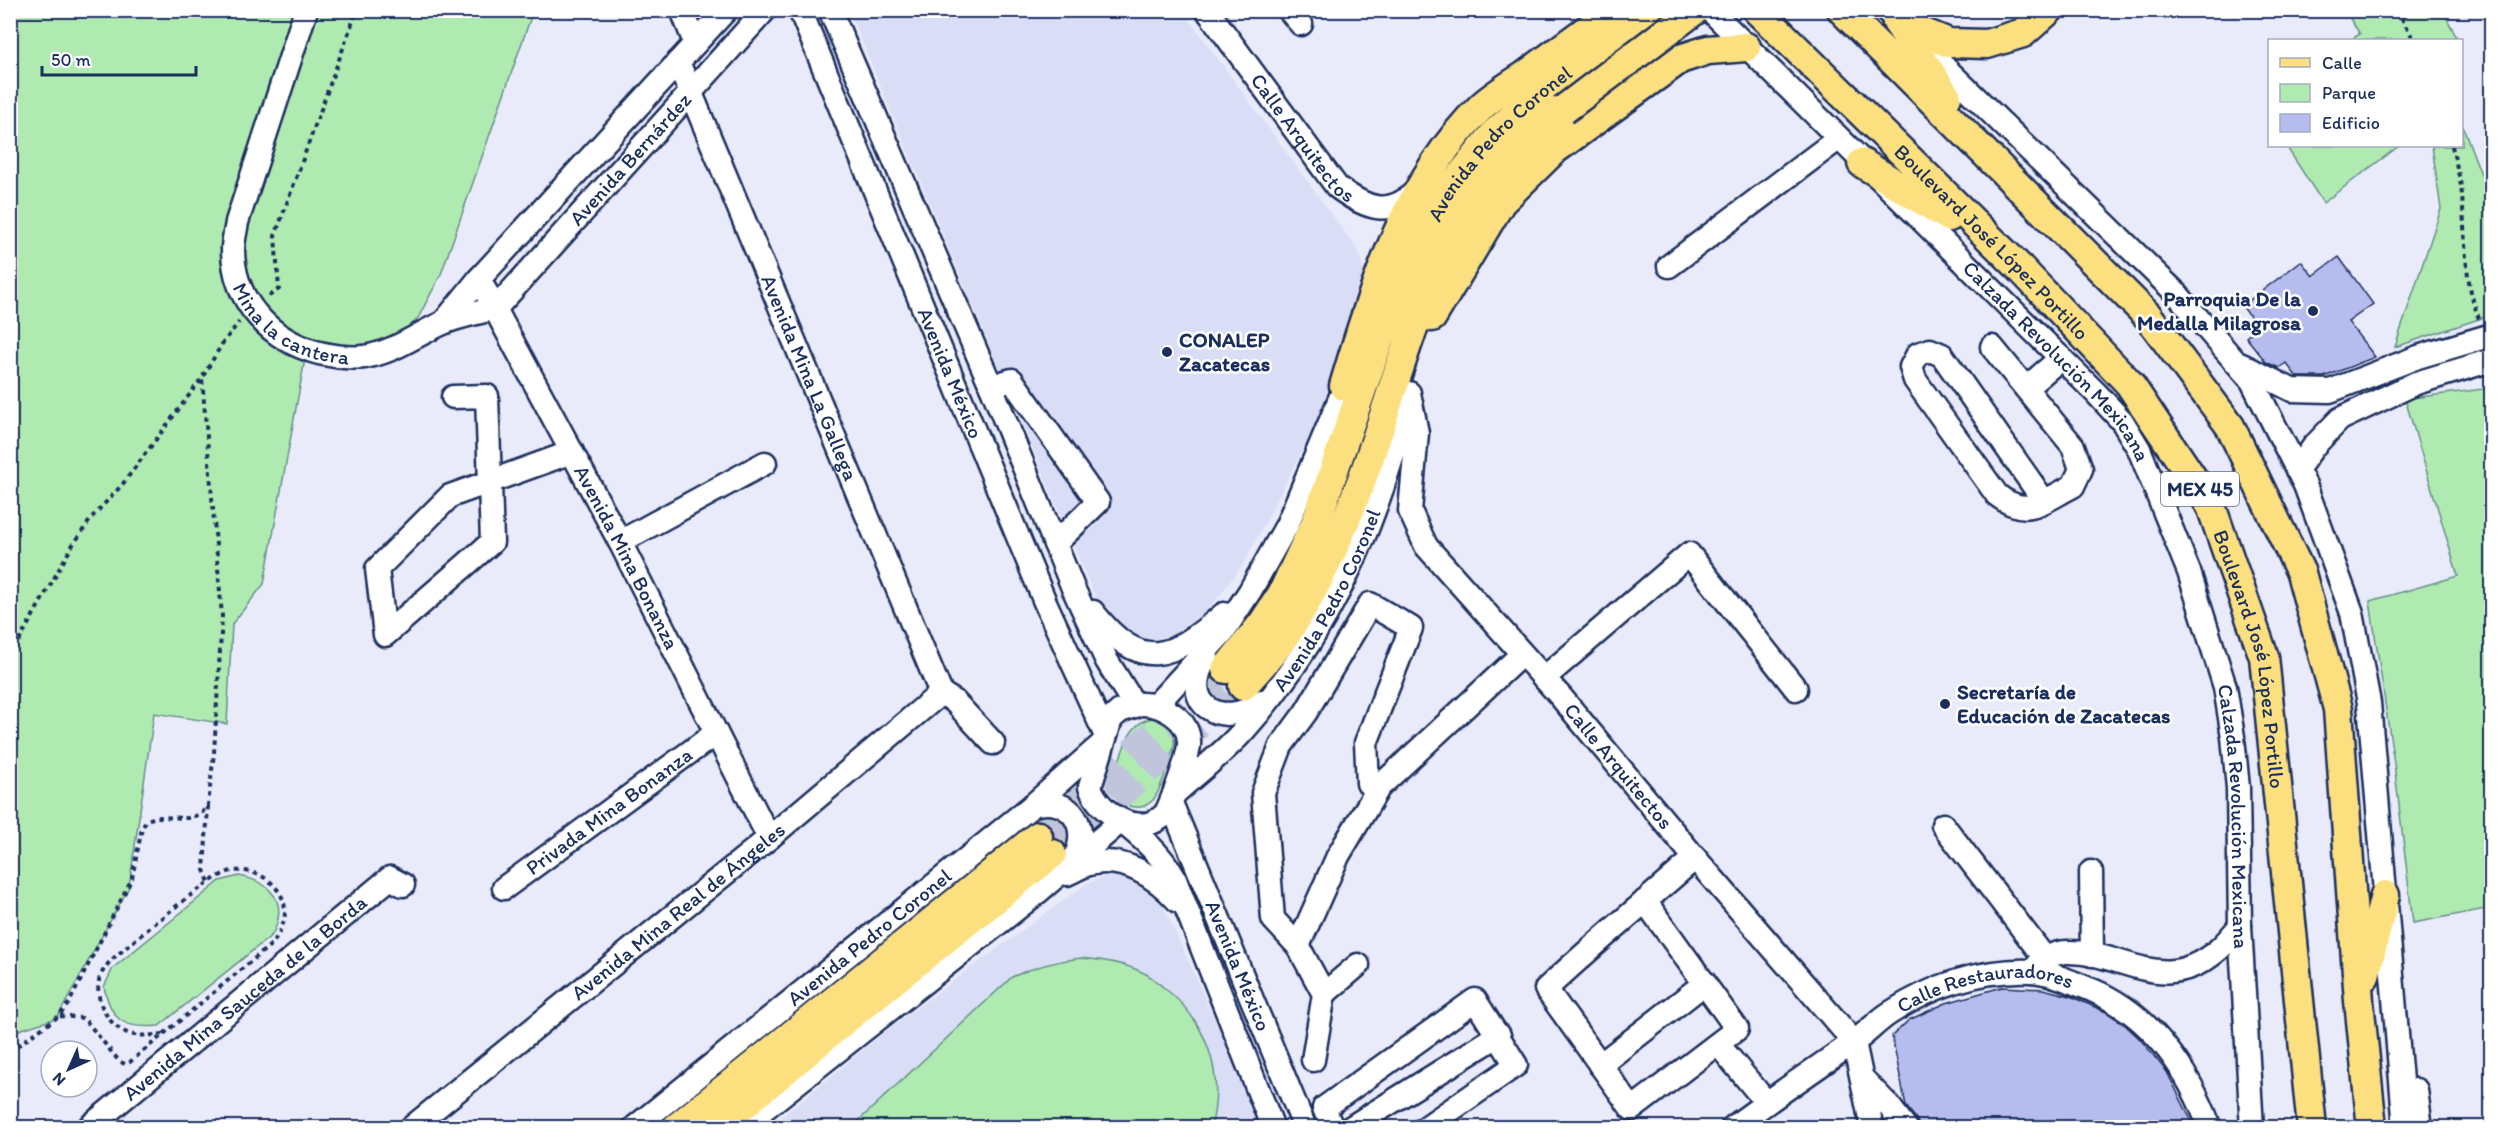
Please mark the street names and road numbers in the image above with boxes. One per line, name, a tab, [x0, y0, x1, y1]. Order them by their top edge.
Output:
street label: Avenida Pedro Coronel	[1422, 60, 1576, 225]
street label: Calle Arquitectos	[1246, 68, 1359, 208]
street label: Avenida Bernárdez	[564, 87, 697, 230]
street label: Boulevard José López Portillo	[1889, 139, 2095, 345]
street label: Calzada Revolución Mexicana	[1958, 255, 2156, 465]
street label: Avenida Mina La Gallega	[756, 271, 864, 484]
street label: Mina la cantera	[228, 279, 350, 370]
street label: Avenida México	[913, 304, 989, 442]
street label: Avenida Mina Bonanza	[569, 461, 685, 653]
road number: MEX 45	[2161, 472, 2239, 506]
street label: Avenida Pedro Coronel	[1267, 505, 1386, 696]
street label: Boulevard José López Portillo	[2208, 526, 2290, 790]
street label: Calzada Revolución Mexicana	[2213, 682, 2254, 949]
street label: Calle Arquitectos	[1559, 698, 1678, 834]
street label: Privada Mina Bonanza	[521, 742, 697, 880]
street label: Avenida Mina Real de Ángeles	[566, 817, 790, 1005]
street label: Avenida Pedro Coronel	[782, 863, 956, 1011]
street label: Avenida Mina Sauceda de la Borda	[118, 889, 372, 1106]
street label: Avenida México	[1200, 896, 1277, 1035]
street label: Calle Restauradores	[1892, 958, 2078, 1018]

